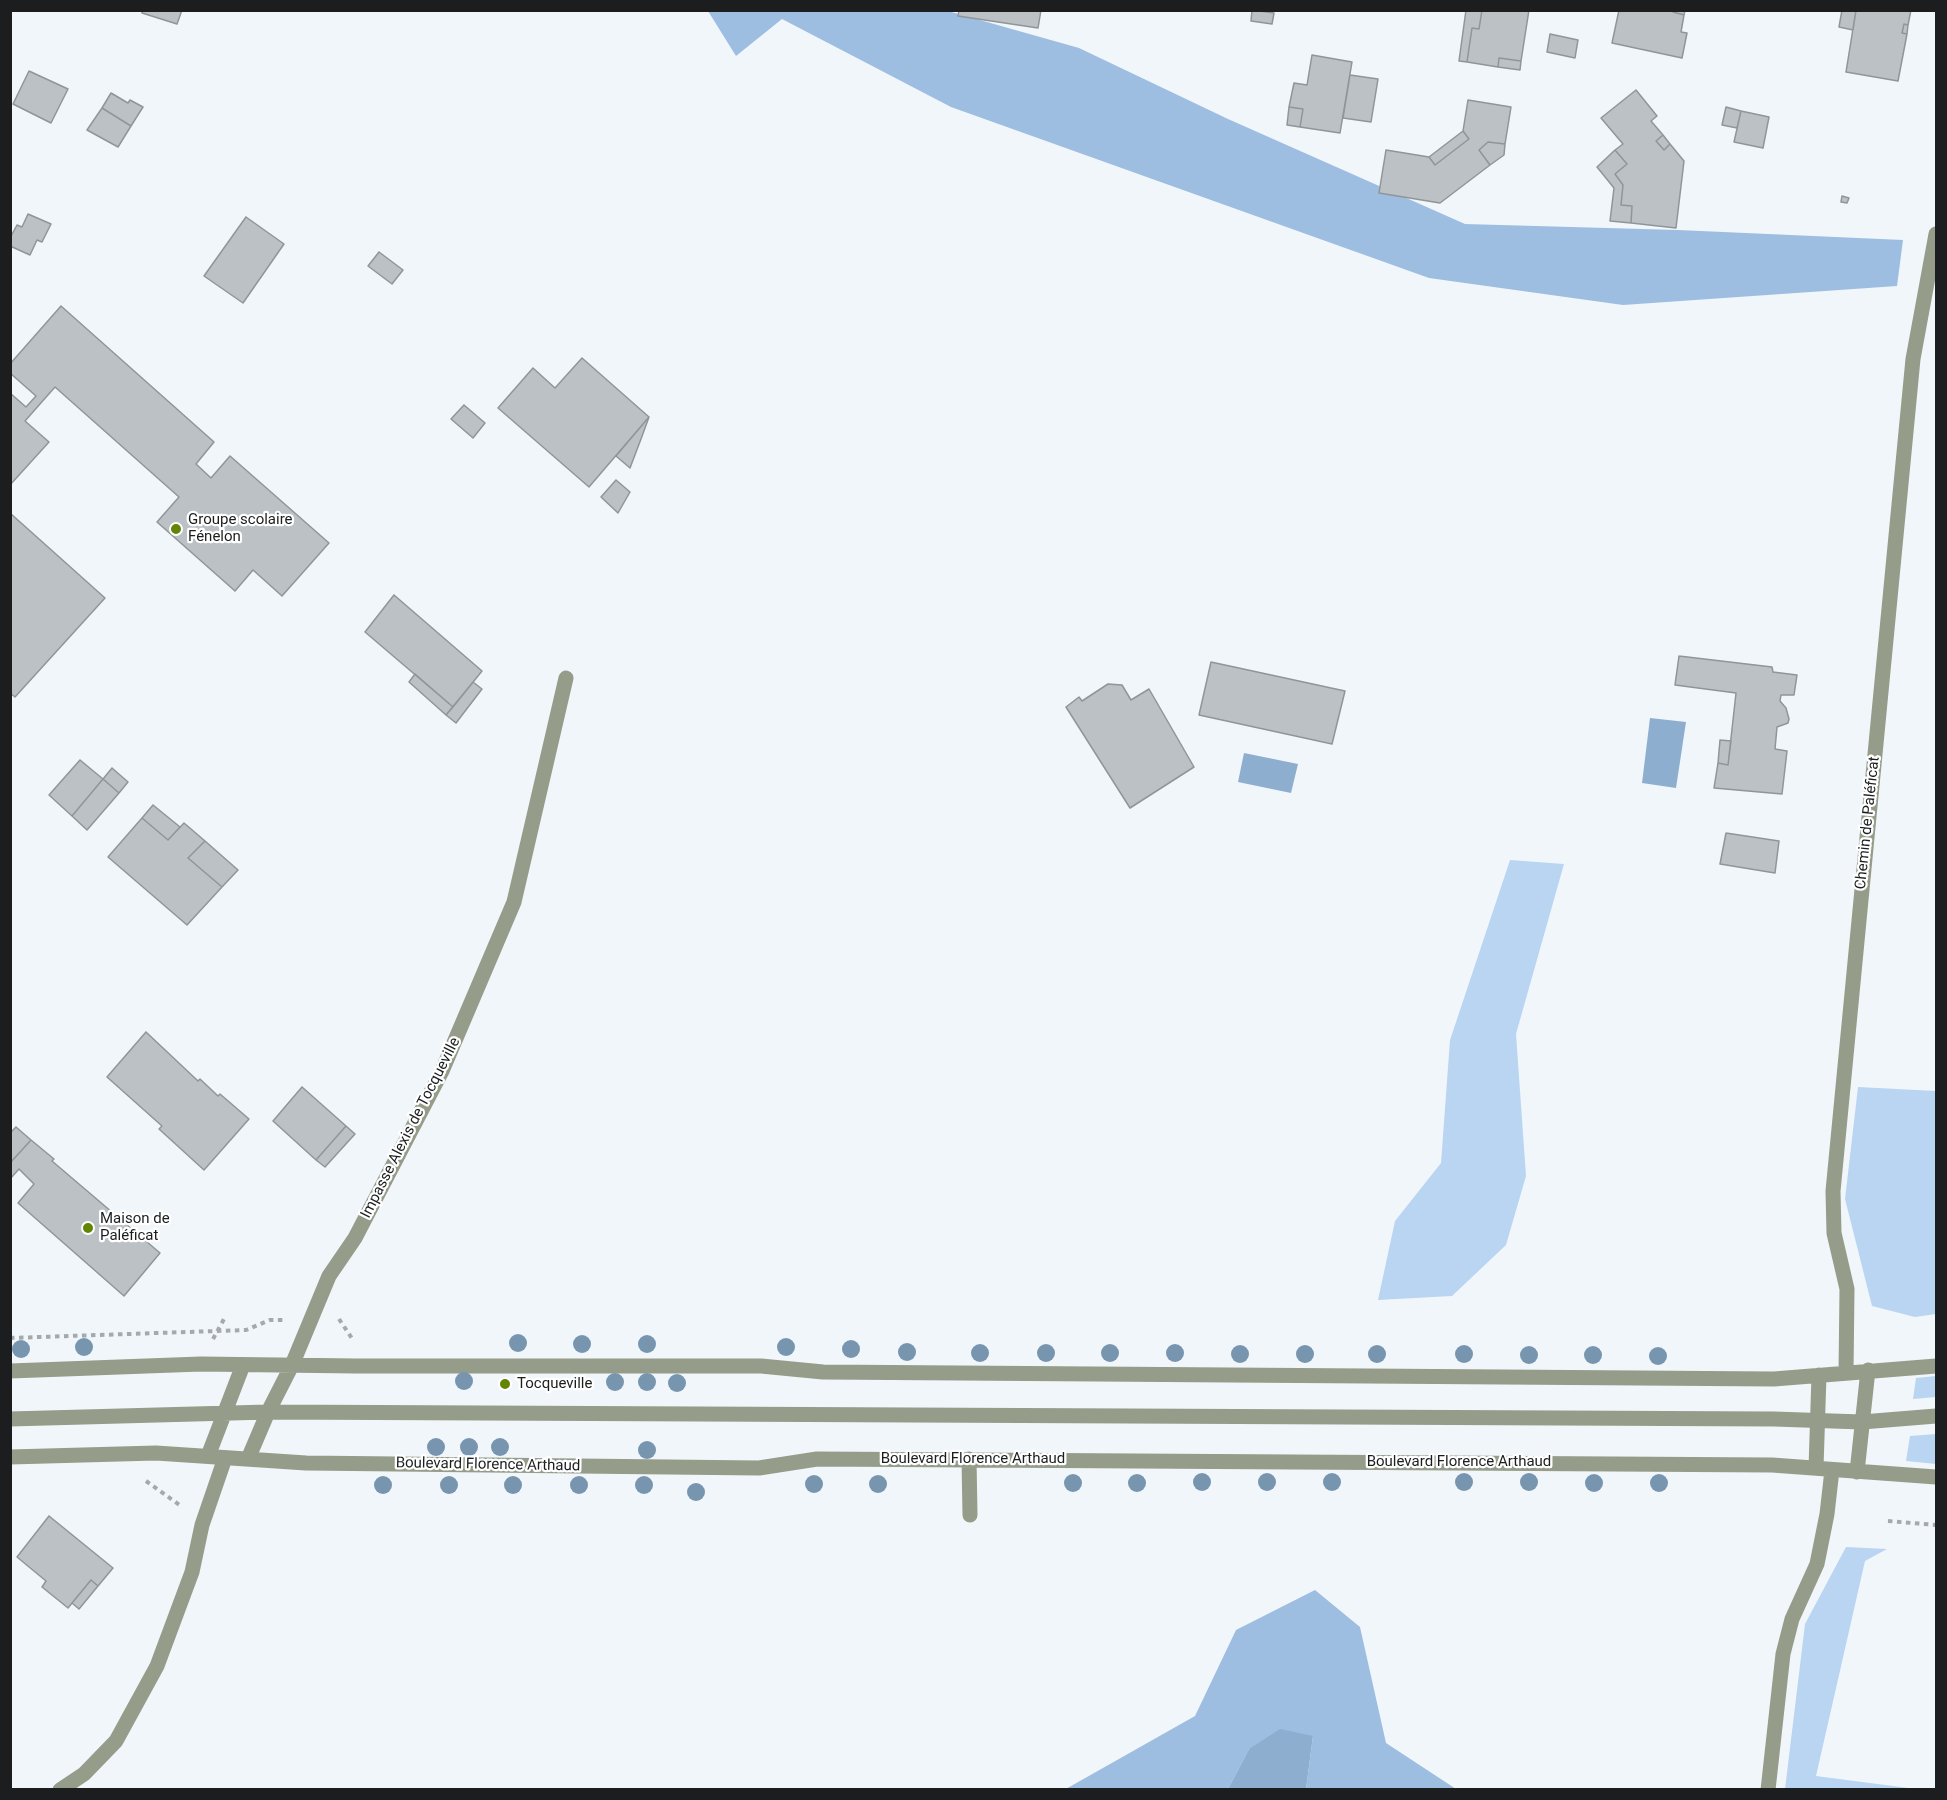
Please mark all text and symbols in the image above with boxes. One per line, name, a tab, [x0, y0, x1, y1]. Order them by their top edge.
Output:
place label: Groupe scolaire Fénelon	[188, 511, 293, 546]
marker: Groupe scolaire Fénelon	[169, 522, 183, 536]
street label: Chemin de Paléficat	[1852, 756, 1884, 890]
street label: Impasse Alexis de Tocqueville	[357, 1035, 465, 1221]
place label: Maison de Paléficat	[100, 1210, 170, 1245]
marker: Maison de Paléficat	[81, 1221, 95, 1235]
place label: Tocqueville	[517, 1375, 592, 1393]
marker: Tocqueville	[498, 1377, 512, 1391]
street label: Boulevard Florence Arthaud	[881, 1450, 1065, 1468]
street label: Boulevard Florence Arthaud	[1367, 1453, 1551, 1471]
street label: Boulevard Florence Arthaud	[396, 1454, 580, 1476]

